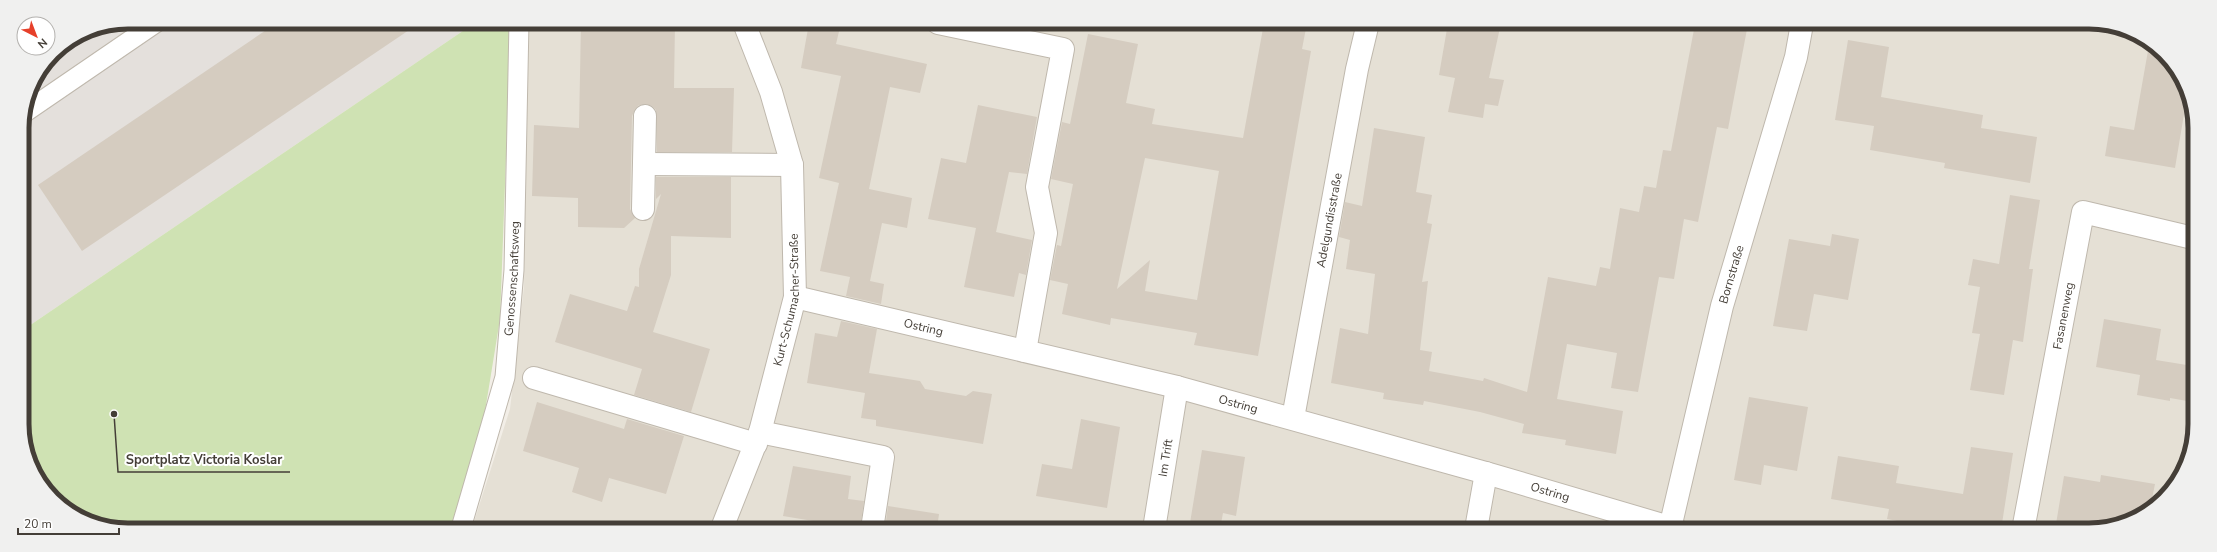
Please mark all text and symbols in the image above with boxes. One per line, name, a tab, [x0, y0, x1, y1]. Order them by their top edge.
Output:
north arrow	[16, 16, 56, 56]
text: N	[34, 35, 50, 51]
street label: Adelgundisstraße	[1313, 172, 1346, 269]
street label: Genossenschaftsweg	[500, 221, 523, 337]
street label: Kurt-Schumacher-Straße	[769, 233, 803, 368]
street label: Bornstraße	[1715, 243, 1748, 306]
street label: Fasanenweg	[2049, 281, 2078, 351]
street label: Ostring	[902, 315, 945, 340]
street label: Ostring	[1217, 391, 1260, 417]
street label: Im Trift	[1155, 437, 1177, 478]
callout: Sportplatz Victoria Koslar	[118, 447, 290, 472]
text: Sportplatz Victoria Koslar	[126, 451, 283, 469]
street label: Ostring	[1529, 479, 1572, 505]
scale bar	[18, 510, 119, 536]
text: 20 m	[24, 516, 52, 532]

